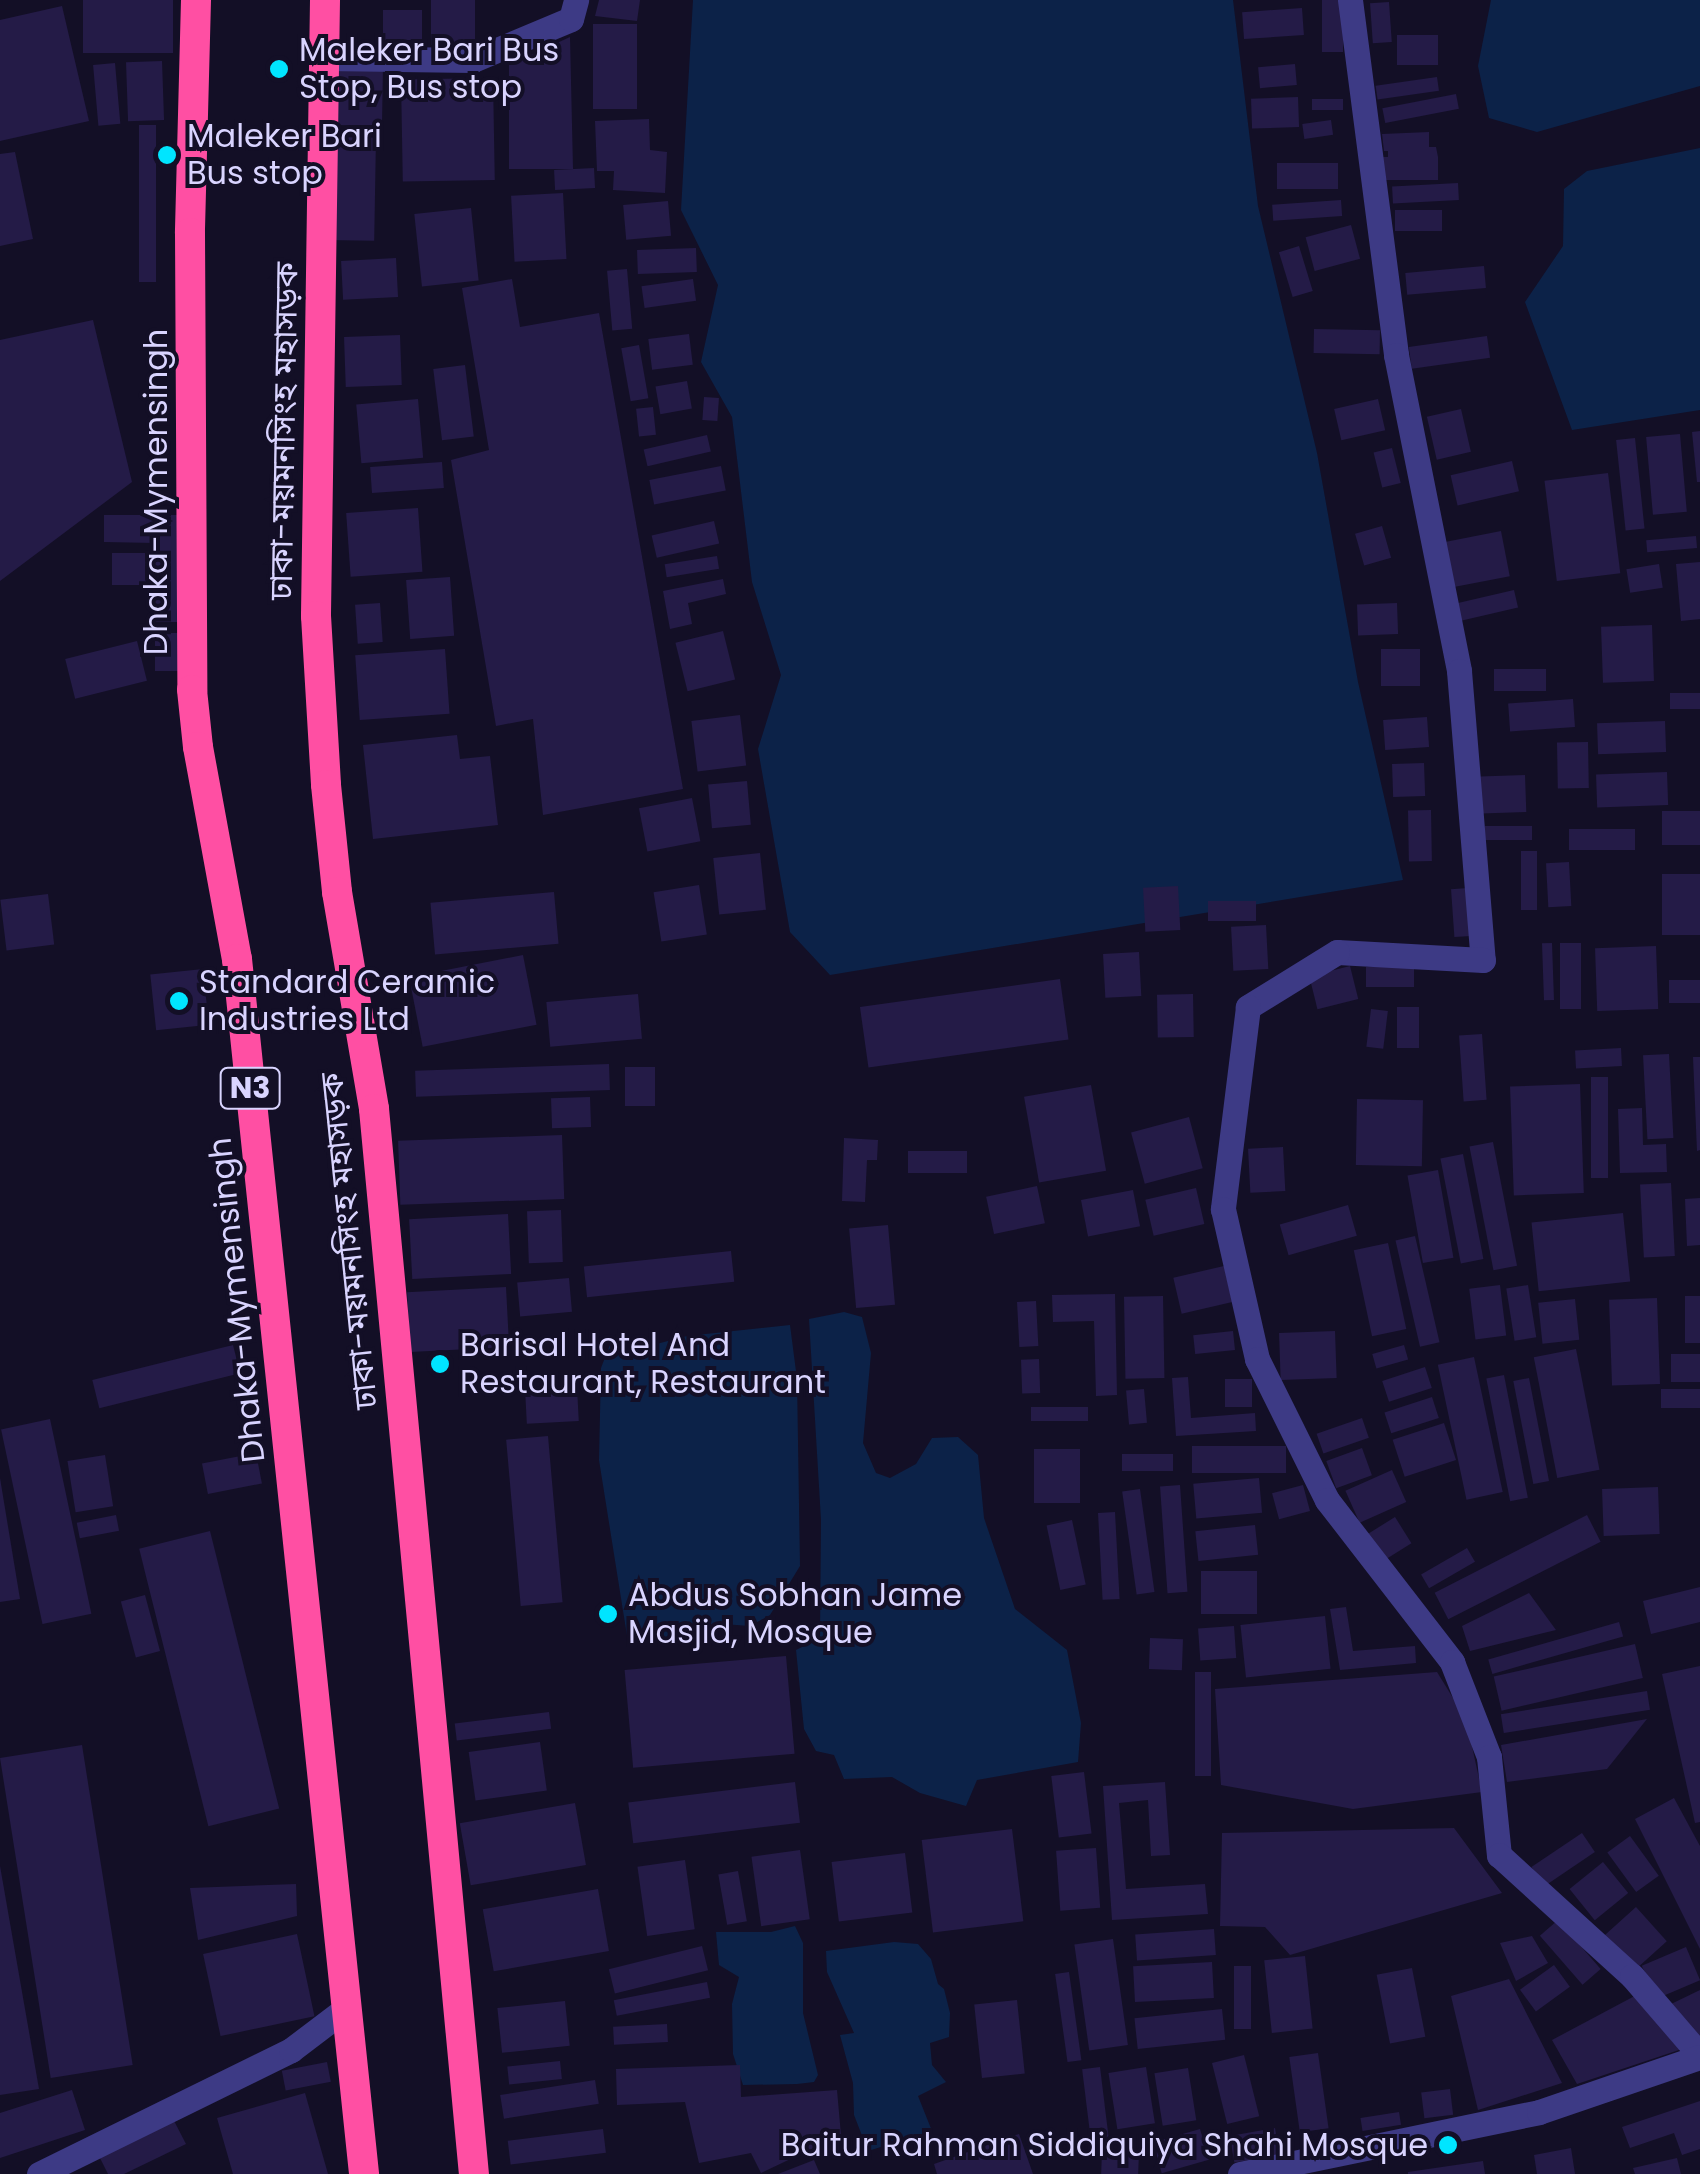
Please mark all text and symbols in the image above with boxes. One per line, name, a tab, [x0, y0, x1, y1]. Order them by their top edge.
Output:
place label: Maleker Bari Bus Stop, Bus stop	[299, 32, 559, 107]
marker: Maleker Bari Bus Stop, Bus stop	[268, 58, 290, 80]
place label: Maleker Bari Bus stop	[187, 118, 382, 193]
marker: Maleker Bari Bus stop	[156, 144, 178, 166]
street label: ঢাকা-ময়মনসিংহ মহাসড়ক	[262, 262, 306, 600]
street label: Dhaka-Mymensingh	[137, 329, 175, 655]
place label: Standard Ceramic Industries Ltd	[199, 964, 495, 1039]
marker: Standard Ceramic Industries Ltd	[168, 990, 190, 1012]
road number: N3	[218, 1063, 282, 1113]
street label: ঢাকা-ময়মনসিংহ মহাসড়ক	[312, 1071, 386, 1411]
street label: Dhaka-Mymensingh	[201, 1136, 273, 1464]
place label: Barisal Hotel And Restaurant, Restaurant	[460, 1327, 826, 1402]
marker: Barisal Hotel And Restaurant, Restaurant	[429, 1353, 451, 1375]
place label: Abdus Sobhan Jame Masjid, Mosque	[628, 1577, 962, 1652]
marker: Abdus Sobhan Jame Masjid, Mosque	[597, 1603, 619, 1625]
place label: Baitur Rahman Siddiquiya Shahi Mosque	[781, 2126, 1428, 2164]
marker: Baitur Rahman Siddiquiya Shahi Mosque	[1437, 2134, 1459, 2156]

